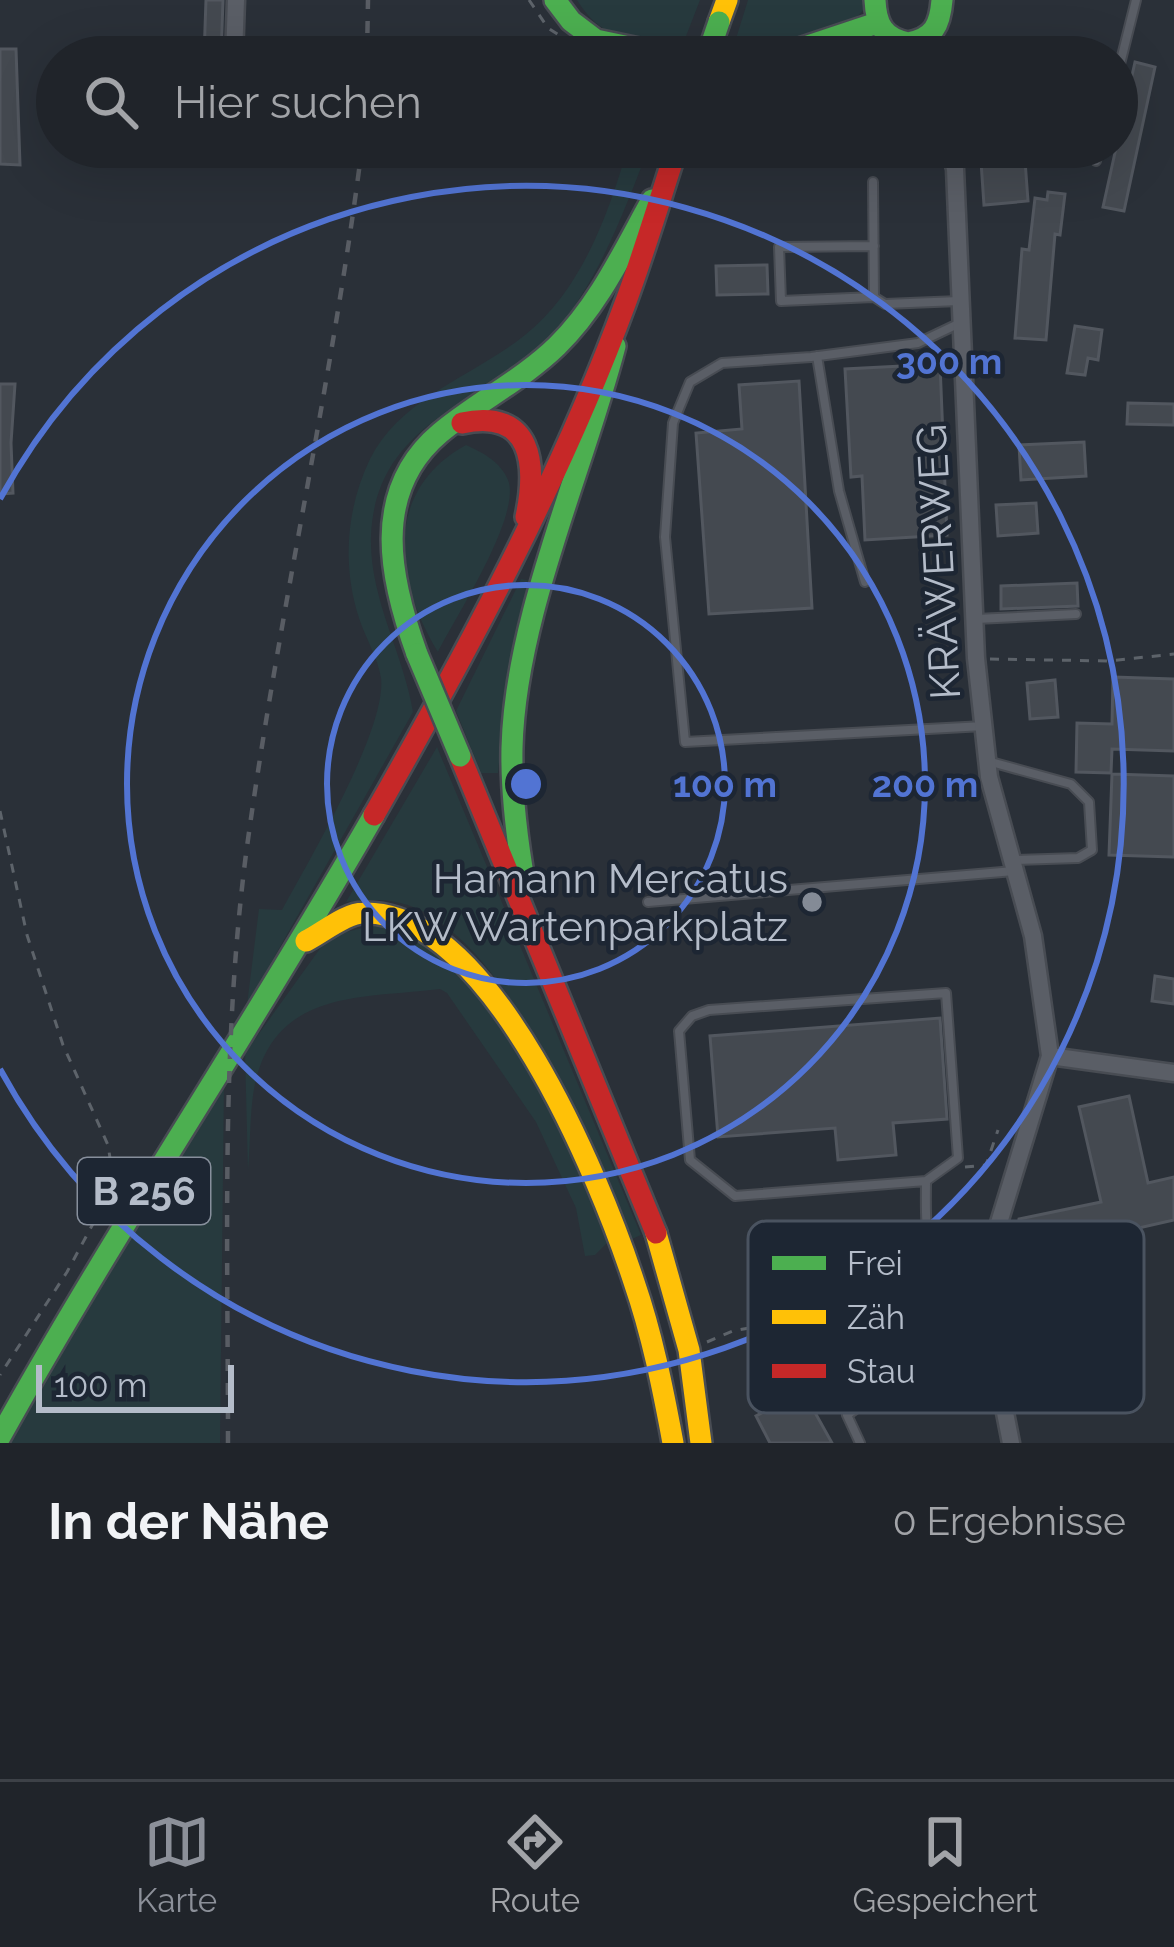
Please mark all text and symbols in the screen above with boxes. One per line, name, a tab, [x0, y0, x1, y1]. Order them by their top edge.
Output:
search box	[36, 36, 1138, 168]
icon: search	[78, 69, 144, 135]
text: Hier suchen	[174, 76, 422, 129]
text: 300 m	[896, 340, 1002, 382]
street label: KRÄWERWEG	[907, 423, 970, 701]
centre of rings	[505, 763, 547, 805]
text: 100 m	[673, 763, 777, 805]
text: 200 m	[872, 763, 978, 805]
place label: Hamann Mercatus LKW Wartenparkplatz	[362, 854, 788, 951]
marker: Hamann Mercatus LKW Wartenparkplatz	[799, 889, 825, 915]
road number: B 256	[78, 1158, 210, 1224]
legend	[748, 1221, 1144, 1413]
text: Frei	[847, 1244, 903, 1283]
text: Zäh	[847, 1298, 905, 1337]
text: Stau	[847, 1352, 915, 1391]
scale bar	[36, 1359, 234, 1412]
text: 100 m	[54, 1366, 147, 1405]
text: In der Nähe	[48, 1491, 329, 1551]
text: 0 Ergebnisse	[893, 1498, 1126, 1544]
tab: Karte	[136, 1809, 217, 1920]
tab: Route	[490, 1809, 580, 1920]
tab: Gespeichert	[853, 1809, 1038, 1920]

